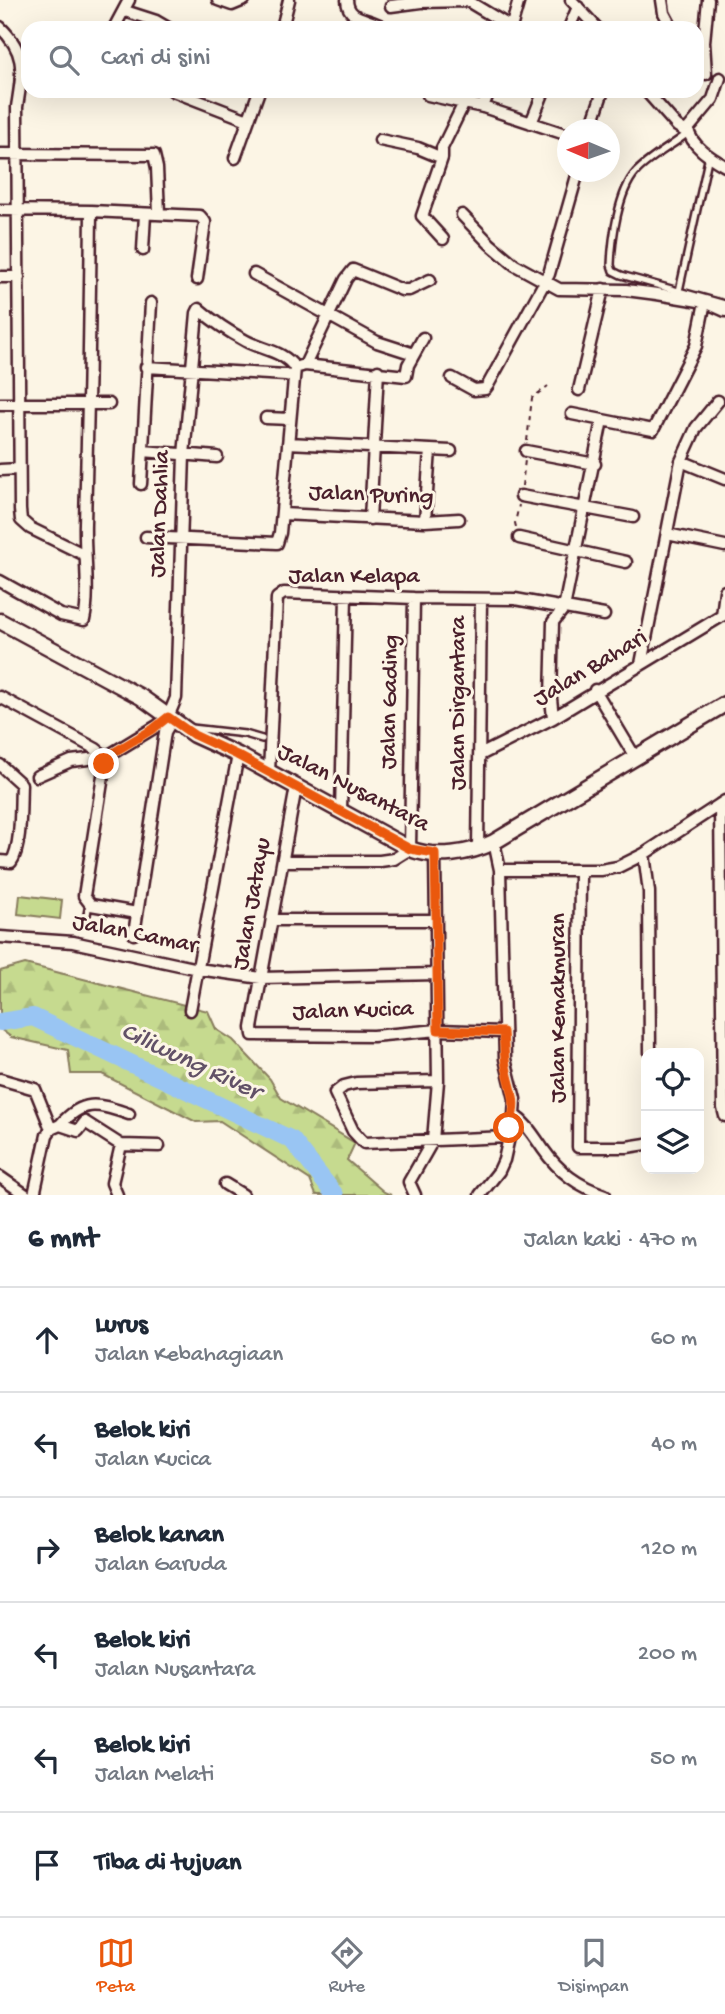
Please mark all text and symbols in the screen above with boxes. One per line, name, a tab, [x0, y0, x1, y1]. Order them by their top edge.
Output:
search box	[21, 21, 704, 98]
icon: search	[45, 41, 83, 79]
text: Cari di sini	[101, 44, 211, 75]
north arrow	[557, 119, 620, 182]
street label: Jalan Dahlia	[144, 449, 178, 578]
street label: Jalan Puring	[308, 479, 434, 513]
street label: Jalan Kelapa	[288, 563, 420, 592]
street label: Jalan Dirgantara	[445, 615, 474, 790]
street label: Jalan Bahari	[529, 624, 653, 714]
street label: Jalan Gading	[375, 634, 407, 770]
street label: Jalan Nusantara	[272, 738, 435, 840]
route end	[88, 748, 119, 779]
street label: Jalan Jatayu	[227, 836, 279, 972]
street label: Jalan Camar	[70, 909, 203, 962]
street label: Jalan Kemakmuran	[545, 912, 574, 1103]
street label: Jalan Kucica	[292, 995, 415, 1029]
water label: Ciliwung River	[115, 1017, 269, 1111]
map controls	[641, 1048, 704, 1174]
button: locate	[641, 1048, 704, 1111]
button: layers	[641, 1111, 704, 1174]
route start	[493, 1112, 524, 1143]
text: 6 mnt	[28, 1223, 98, 1258]
text: Jalan kaki · 470 m	[524, 1227, 697, 1254]
text: Lurus	[95, 1311, 148, 1342]
icon: ahead	[28, 1321, 66, 1359]
text: 60 m	[651, 1326, 697, 1353]
text: Jalan Kebahagiaan	[95, 1342, 283, 1369]
text: Belok kiri	[95, 1416, 191, 1447]
icon: left	[28, 1426, 66, 1464]
text: 40 m	[651, 1431, 697, 1458]
text: Jalan Kucica	[95, 1447, 211, 1474]
text: Belok kanan	[95, 1521, 224, 1552]
icon: right	[28, 1531, 66, 1569]
text: 120 m	[642, 1536, 697, 1563]
text: Jalan Garuda	[95, 1552, 227, 1579]
text: Belok kiri	[95, 1626, 191, 1657]
icon: left	[28, 1636, 66, 1674]
text: 200 m	[638, 1641, 697, 1668]
text: Jalan Nusantara	[95, 1657, 255, 1684]
text: Belok kiri	[95, 1731, 191, 1762]
icon: left	[28, 1741, 66, 1779]
text: 50 m	[650, 1746, 697, 1773]
text: Jalan Melati	[95, 1762, 214, 1789]
icon: arrive	[28, 1846, 66, 1884]
text: Tiba di tujuan	[95, 1849, 241, 1880]
tab: Peta	[96, 1934, 135, 1999]
tab: Rute	[328, 1934, 366, 1999]
tab: Disimpan	[559, 1934, 629, 1999]

